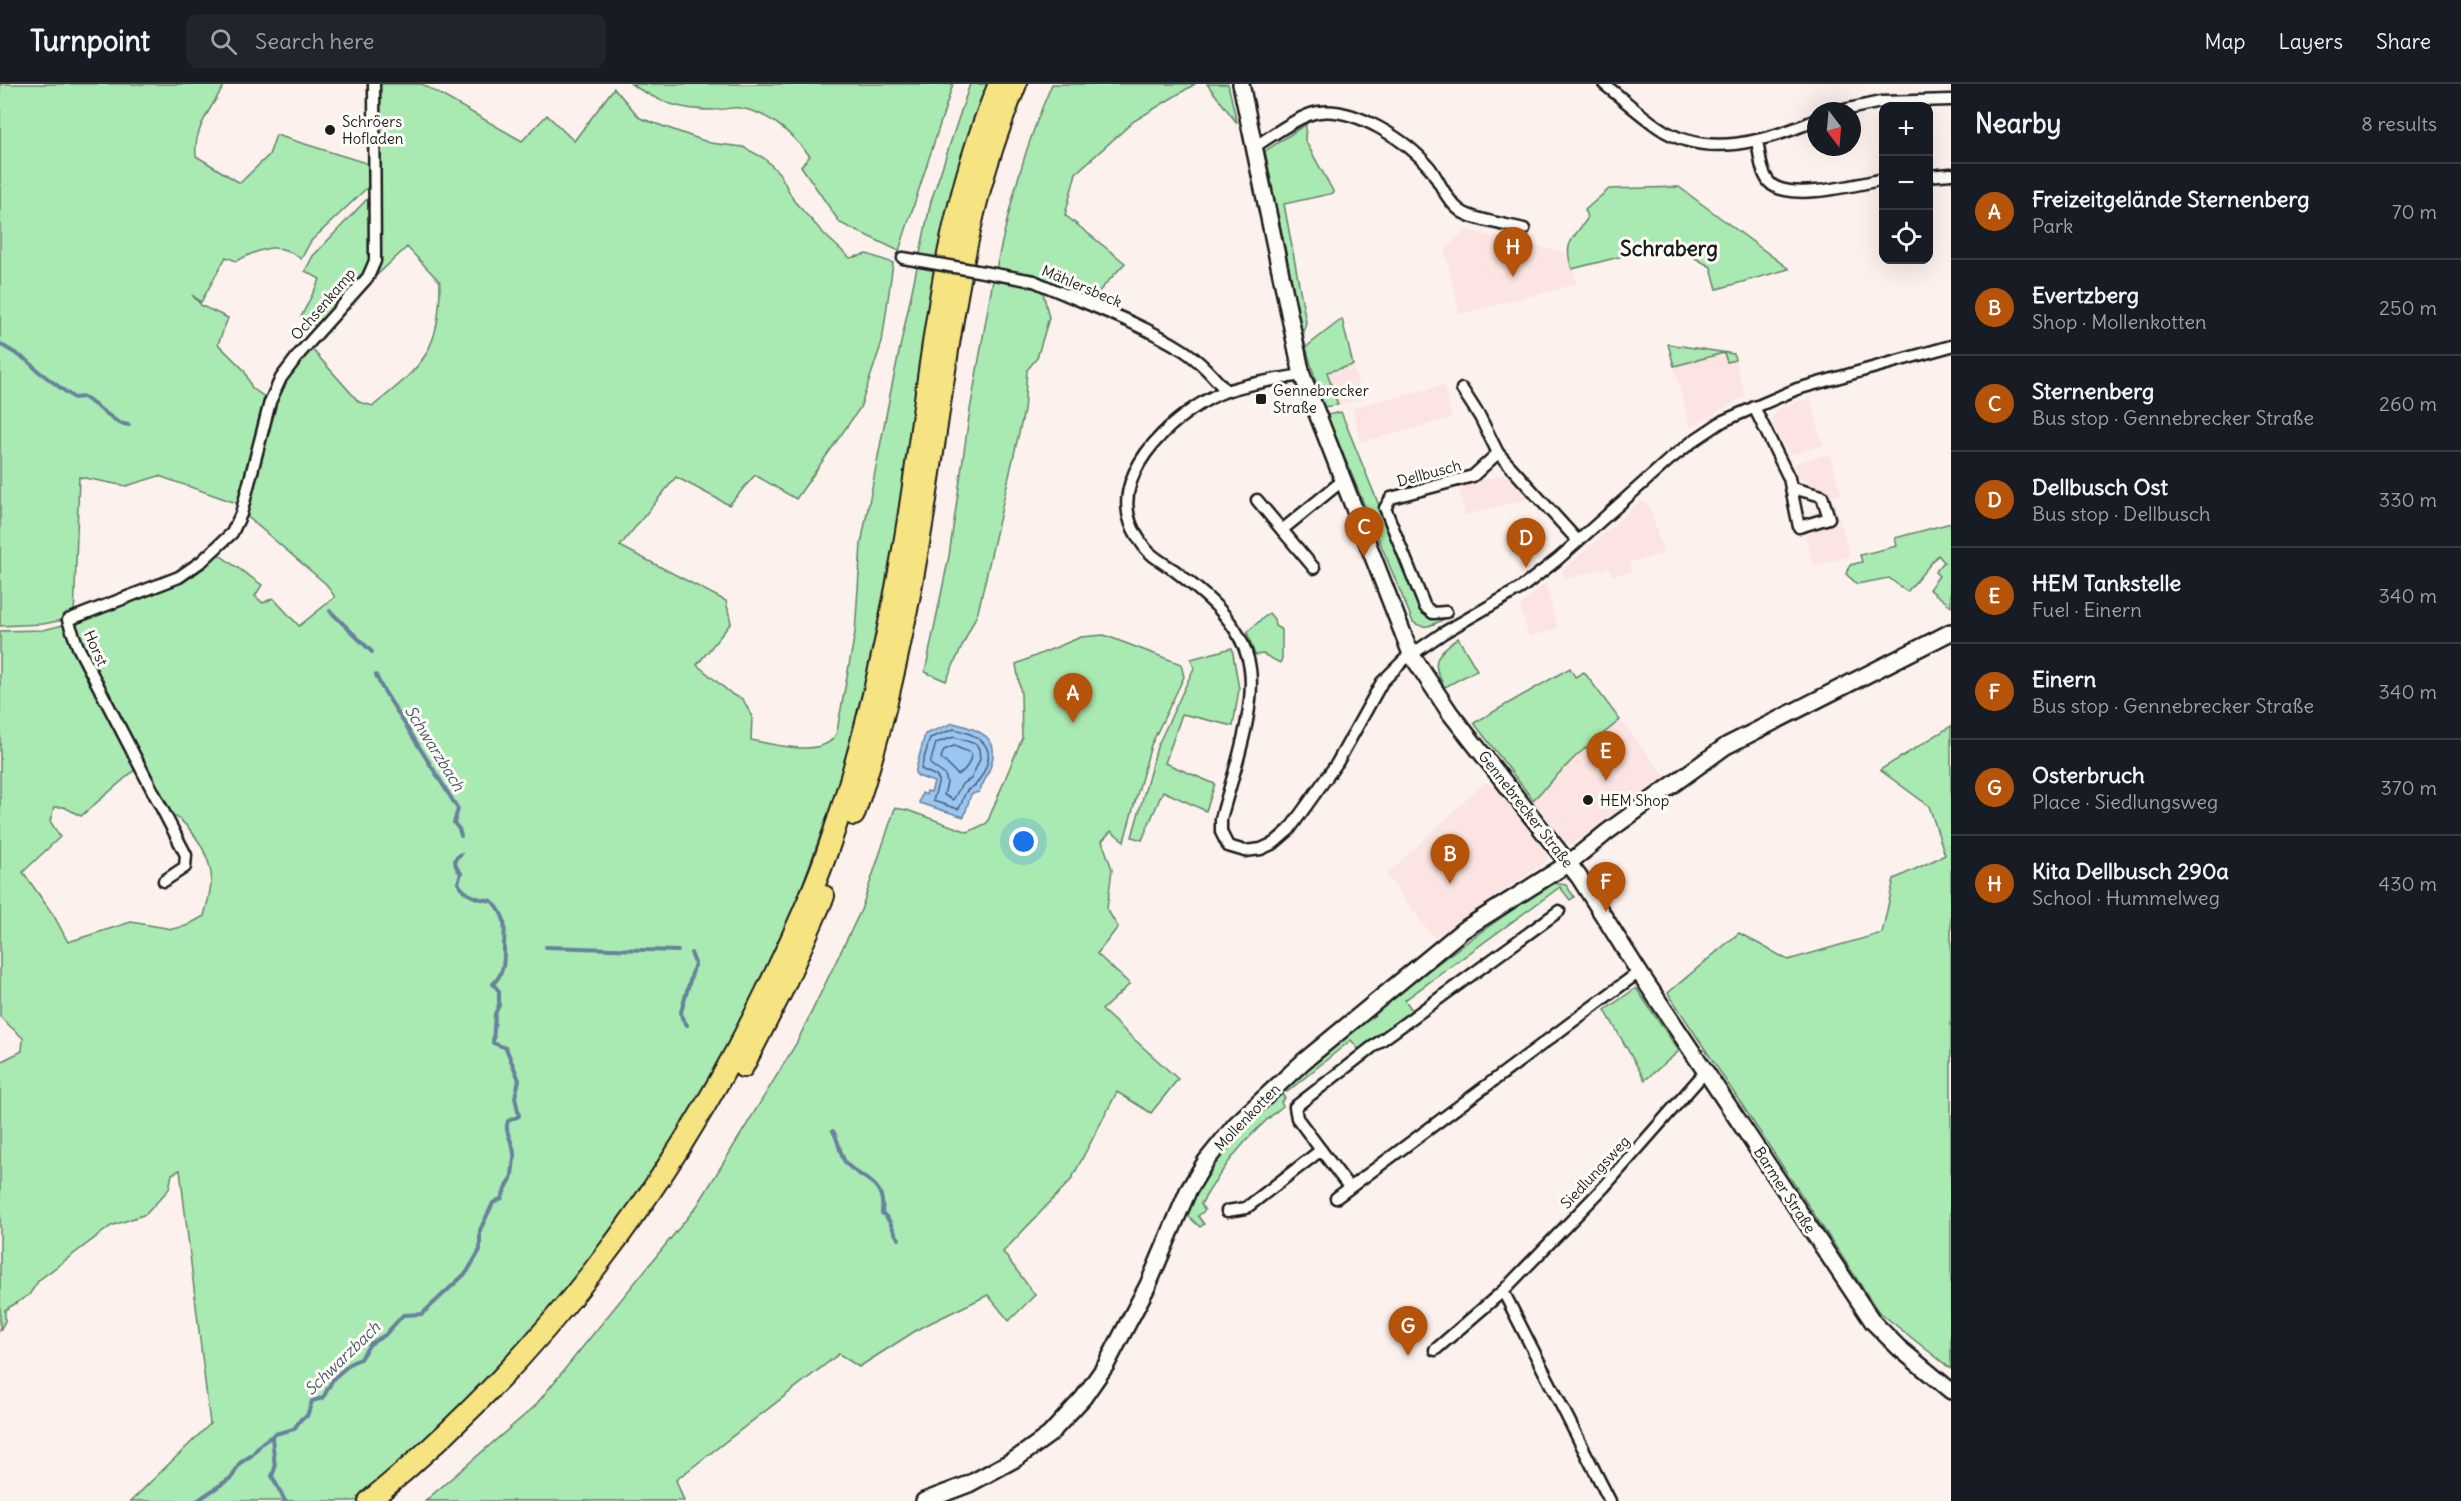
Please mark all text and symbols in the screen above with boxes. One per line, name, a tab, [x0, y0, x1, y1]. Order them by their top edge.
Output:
search box	[186, 14, 606, 68]
text: Turnpoint	[30, 23, 150, 59]
icon: search	[207, 25, 240, 58]
text: Search here	[255, 27, 374, 55]
text: Map	[2205, 28, 2245, 55]
text: Layers	[2278, 28, 2343, 55]
text: Share	[2376, 28, 2431, 55]
north arrow	[1807, 102, 1861, 156]
map controls	[1879, 102, 1933, 264]
button: +	[1879, 102, 1933, 156]
text: Nearby	[1975, 107, 2061, 140]
text: 8 results	[2361, 111, 2437, 136]
place label: Schröers Hofladen	[342, 112, 404, 148]
marker: Schröers Hofladen	[323, 123, 337, 137]
button: −	[1879, 156, 1933, 210]
text: Freizeitgelände Sternenberg	[2032, 185, 2309, 213]
text: A	[1988, 199, 2001, 224]
text: 70 m	[2392, 199, 2437, 224]
button: locate	[1879, 210, 1933, 264]
text: Park	[2032, 213, 2073, 238]
pin: H	[1494, 228, 1532, 277]
district label: Schraberg	[1620, 235, 1718, 262]
street label: Mählersbeck	[1039, 261, 1125, 312]
street label: Ochsenkamp	[287, 264, 359, 344]
text: Evertzberg	[2032, 281, 2139, 309]
text: B	[1988, 295, 2001, 320]
text: 250 m	[2379, 295, 2437, 320]
text: Shop · Mollenkotten	[2032, 309, 2207, 334]
text: Sternenberg	[2032, 377, 2154, 405]
place label: Gennebrecker Straße	[1273, 381, 1369, 417]
text: C	[1988, 391, 2001, 416]
text: 260 m	[2379, 391, 2437, 416]
marker: Gennebrecker Straße	[1254, 392, 1268, 406]
text: Bus stop · Gennebrecker Straße	[2032, 405, 2314, 430]
street label: Dellbusch	[1395, 455, 1463, 491]
text: Dellbusch Ost	[2032, 473, 2168, 501]
text: D	[1987, 487, 2002, 512]
text: 330 m	[2379, 487, 2437, 512]
text: Bus stop · Dellbusch	[2032, 501, 2211, 526]
pin: C	[1344, 508, 1384, 557]
pin: D	[1506, 518, 1546, 568]
text: HEM Tankstelle	[2032, 569, 2181, 597]
text: E	[1989, 583, 2000, 608]
text: 340 m	[2379, 583, 2437, 608]
text: Fuel · Einern	[2032, 597, 2142, 622]
street label: Horst	[80, 627, 112, 669]
text: Einern	[2032, 665, 2096, 693]
pin: A	[1054, 674, 1092, 723]
text: F	[1989, 679, 2000, 704]
text: 340 m	[2379, 679, 2437, 704]
text: Bus stop · Gennebrecker Straße	[2032, 693, 2314, 718]
water label: Schwarzbach	[401, 701, 470, 795]
pin: E	[1586, 732, 1626, 781]
street label: Gennebrecker Straße	[1474, 747, 1578, 871]
text: Osterbruch	[2032, 761, 2145, 789]
text: G	[1987, 775, 2002, 800]
text: 370 m	[2380, 775, 2437, 800]
text: Place · Siedlungsweg	[2032, 789, 2218, 814]
place label: HEM Shop	[1600, 791, 1669, 810]
marker: HEM Shop	[1581, 793, 1595, 807]
your location	[1009, 827, 1038, 856]
pin: B	[1430, 834, 1470, 884]
text: Kita Dellbusch 290a	[2032, 857, 2229, 885]
pin: F	[1586, 862, 1626, 912]
text: H	[1987, 871, 2002, 896]
text: 430 m	[2379, 871, 2437, 896]
text: School · Hummelweg	[2032, 885, 2220, 910]
street label: Mollenkotten	[1210, 1079, 1284, 1155]
street label: Siedlungsweg	[1556, 1132, 1634, 1212]
street label: Barmer Straße	[1750, 1143, 1820, 1237]
pin: G	[1388, 1306, 1428, 1356]
water label: Schwarzbach	[300, 1316, 384, 1399]

